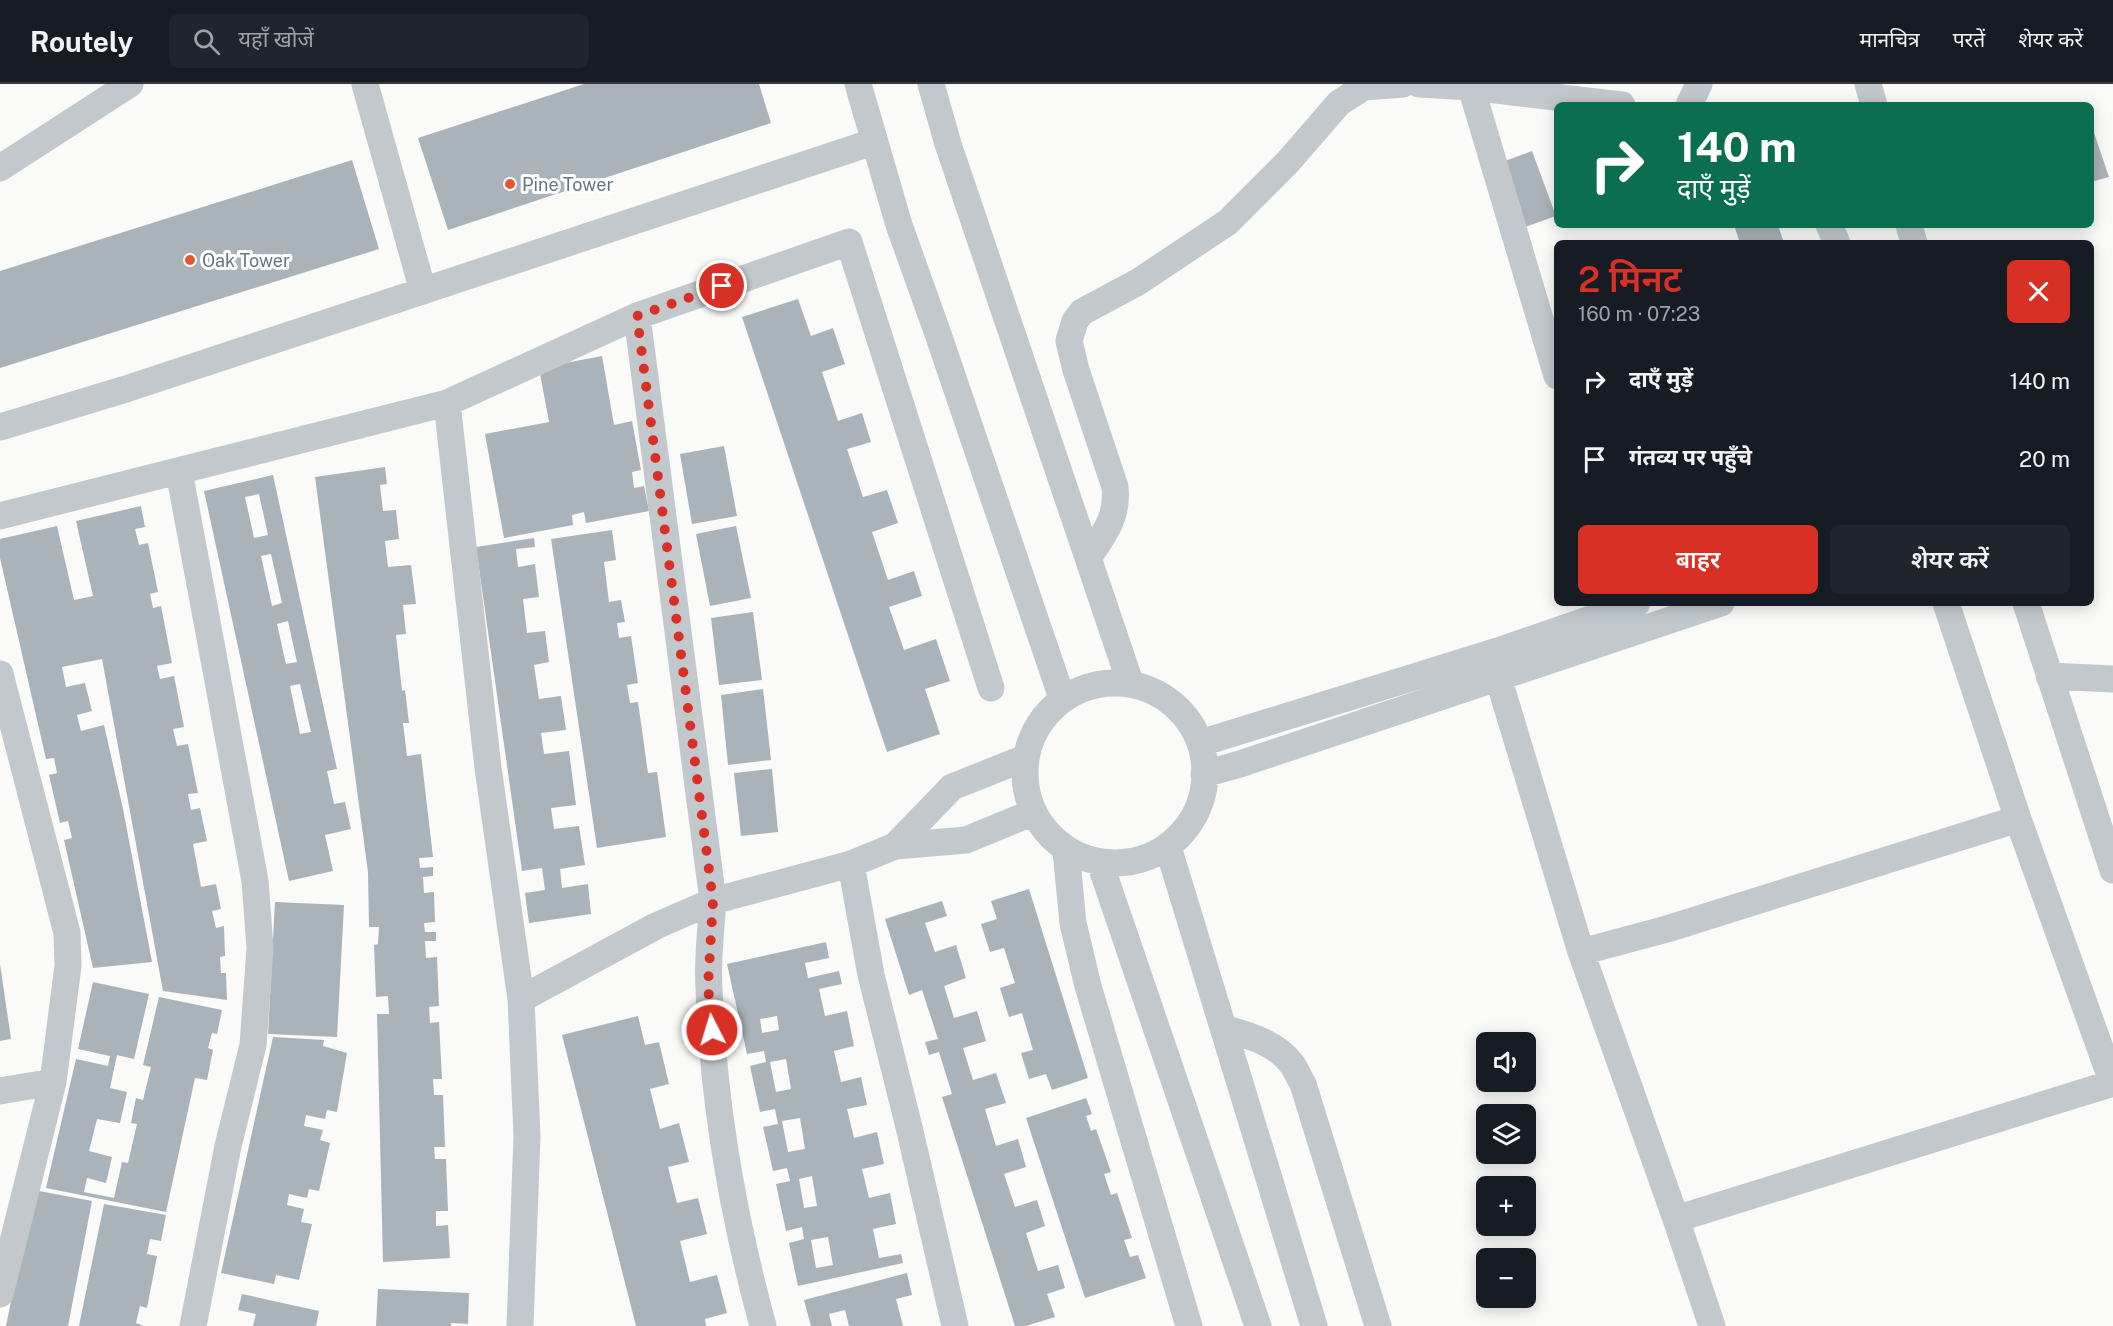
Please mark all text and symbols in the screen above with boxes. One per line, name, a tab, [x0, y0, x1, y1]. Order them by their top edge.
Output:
search box	[169, 14, 589, 68]
text: Routely	[30, 25, 133, 58]
icon: search	[190, 25, 223, 58]
text: यहाँ खोजें	[238, 26, 314, 52]
text: मानचित्र	[1860, 27, 1920, 52]
text: परतें	[1953, 27, 1985, 52]
text: शेयर करें	[2018, 27, 2083, 52]
text: 140 m	[1677, 122, 1797, 171]
icon: right	[1578, 126, 1656, 204]
text: दाएँ मुड़ें	[1677, 172, 1750, 204]
place label: Pine Tower	[522, 174, 613, 195]
marker: Pine Tower	[503, 177, 517, 191]
place label: Oak Tower	[202, 250, 290, 271]
marker: Oak Tower	[183, 253, 197, 267]
text: 2 मिनट	[1578, 258, 1682, 300]
pin	[696, 260, 747, 311]
button: close	[2007, 260, 2070, 323]
icon: arrive	[705, 269, 738, 302]
text: 160 m · 07:23	[1578, 302, 1700, 326]
icon: right	[1578, 365, 1611, 398]
text: दाएँ मुड़ें	[1629, 366, 1693, 392]
text: 140 m	[2009, 368, 2070, 394]
icon: arrive	[1578, 443, 1611, 476]
text: गंतव्य पर पहुँचे	[1629, 444, 1752, 470]
text: 20 m	[2019, 446, 2070, 472]
button: बाहर	[1578, 525, 1818, 594]
button: शेयर करें	[1830, 525, 2070, 594]
position arrow	[680, 998, 744, 1062]
map controls	[1476, 1032, 1536, 1308]
button: sound	[1476, 1032, 1536, 1092]
button: layers	[1476, 1104, 1536, 1164]
button: +	[1476, 1176, 1536, 1236]
button: −	[1476, 1248, 1536, 1308]

